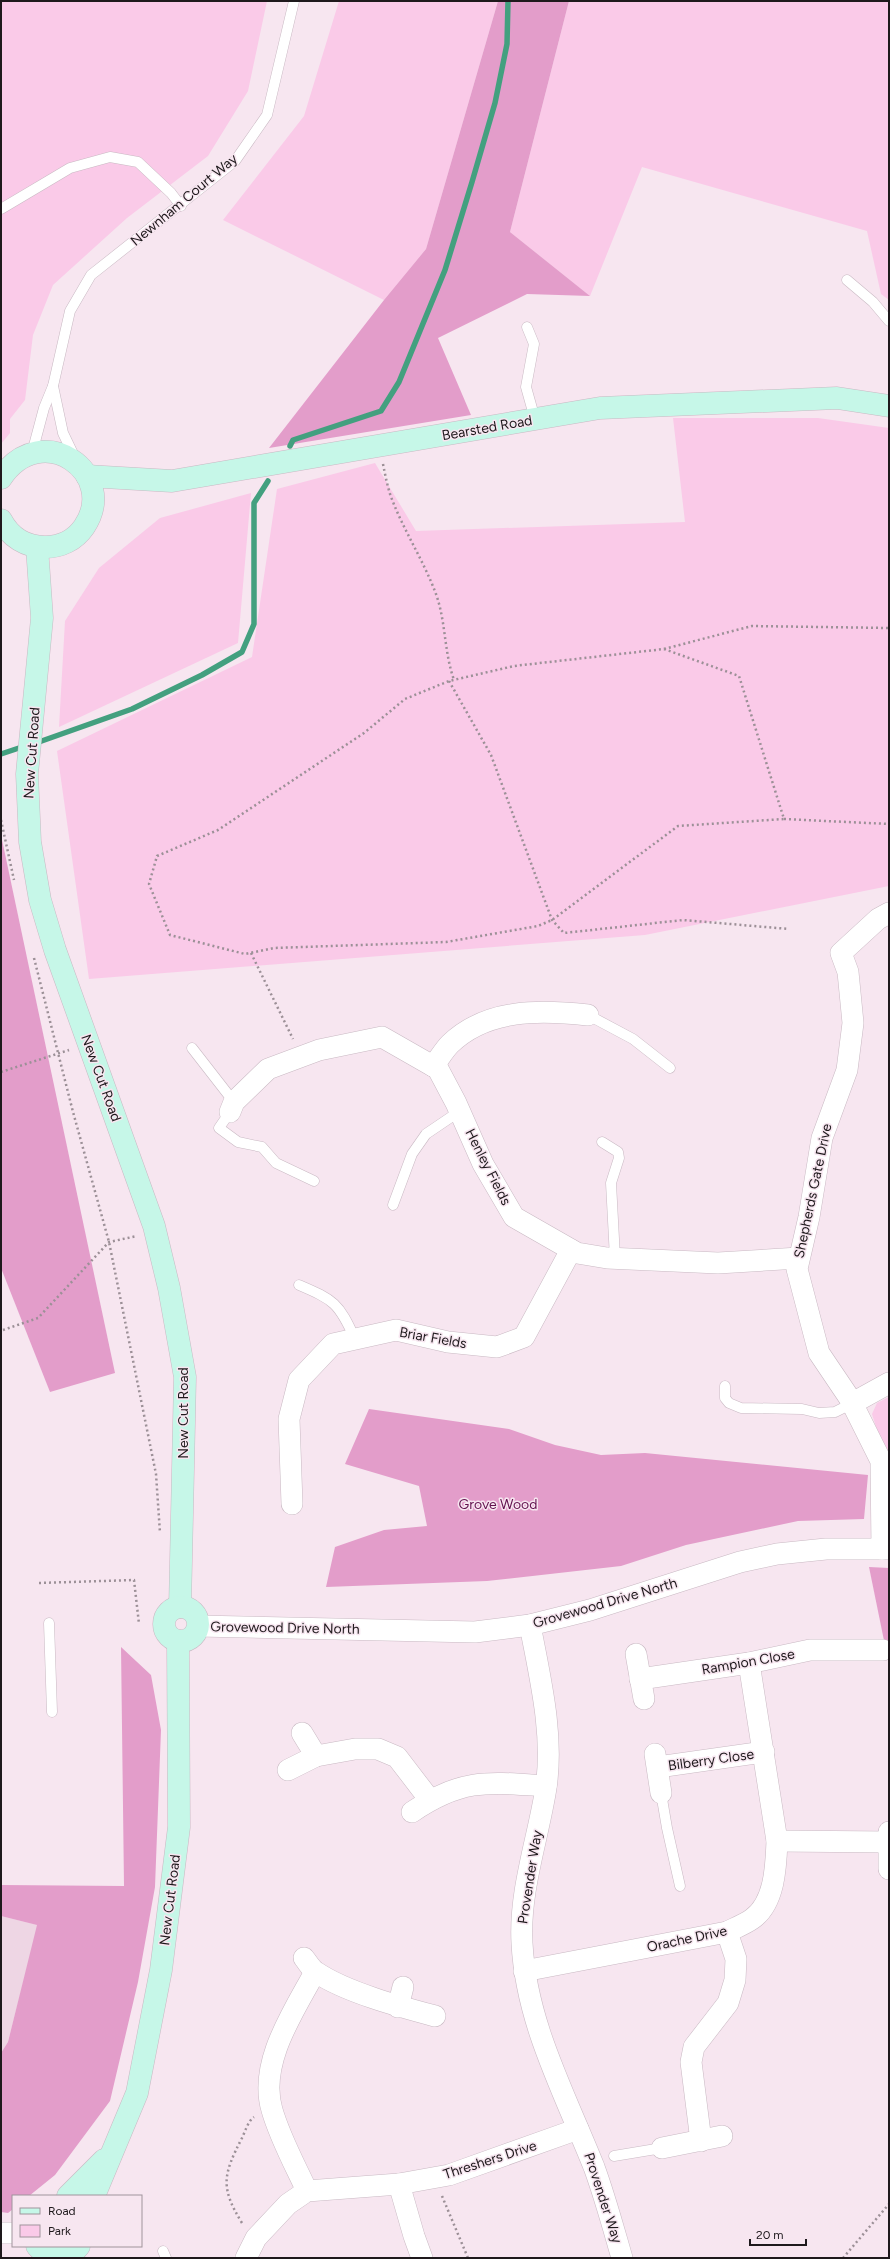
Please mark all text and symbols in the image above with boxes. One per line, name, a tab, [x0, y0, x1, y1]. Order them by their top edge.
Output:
street label: Newnham Court Way	[127, 150, 241, 250]
street label: Bearsted Road	[441, 412, 533, 444]
street label: New Cut Road	[20, 707, 44, 799]
street label: New Cut Road	[77, 1032, 125, 1124]
street label: Shepherds Gate Drive	[790, 1122, 836, 1260]
street label: Henley Fields	[461, 1126, 515, 1208]
street label: Briar Fields	[398, 1324, 468, 1352]
street label: New Cut Road	[175, 1367, 192, 1459]
park label: Grove Wood	[459, 1496, 537, 1513]
street label: Grovewood Drive North	[531, 1574, 679, 1632]
street label: Grovewood Drive North	[210, 1618, 360, 1638]
street label: Rampion Close	[700, 1645, 796, 1679]
street label: Bilberry Close	[667, 1746, 755, 1774]
street label: Provender Way	[514, 1828, 546, 1925]
street label: New Cut Road	[156, 1853, 184, 1947]
street label: Orache Drive	[645, 1922, 729, 1956]
street label: Threshers Drive	[441, 2137, 539, 2183]
street label: Provender Way	[580, 2150, 626, 2246]
legend	[12, 2195, 142, 2247]
text: Road	[48, 2204, 76, 2218]
scale bar	[750, 2221, 806, 2247]
text: Park	[48, 2224, 71, 2238]
text: 20 m	[756, 2228, 784, 2242]

